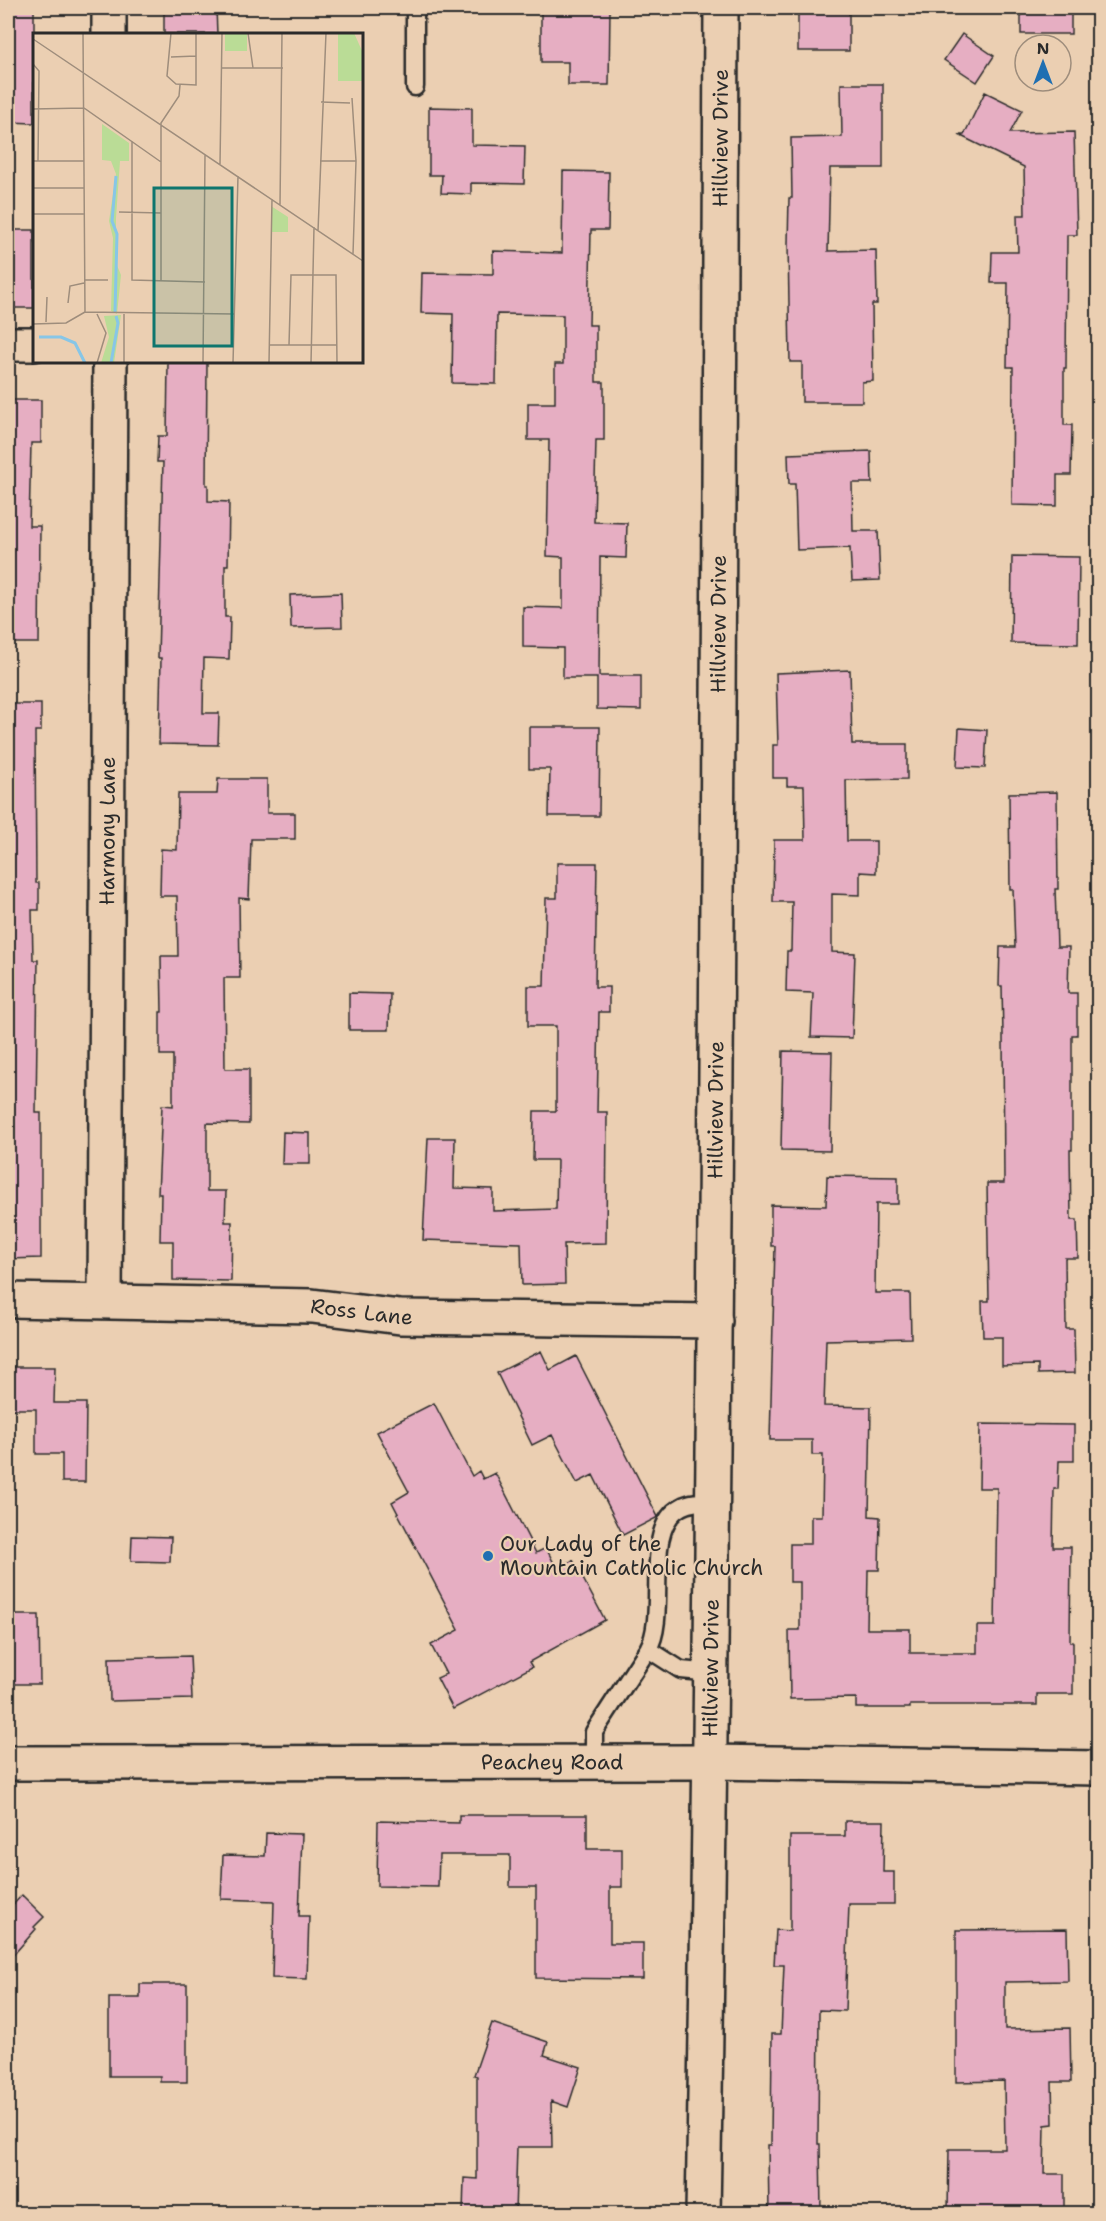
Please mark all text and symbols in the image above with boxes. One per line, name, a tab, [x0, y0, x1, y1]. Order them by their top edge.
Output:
inset map	[33, 33, 363, 363]
north arrow	[1013, 33, 1073, 93]
text: N	[1037, 38, 1049, 59]
street label: Hillview Drive	[706, 69, 735, 207]
street label: Hillview Drive	[704, 555, 733, 693]
street label: Harmony Lane	[93, 757, 122, 905]
street label: Hillview Drive	[701, 1041, 730, 1179]
street label: Ross Lane	[309, 1292, 413, 1331]
place label: Our Lady of the Mountain Catholic Church	[500, 1530, 763, 1582]
marker: Our Lady of the Mountain Catholic Church	[481, 1549, 495, 1563]
street label: Hillview Drive	[696, 1599, 726, 1737]
street label: Peachey Road	[481, 1748, 623, 1776]

